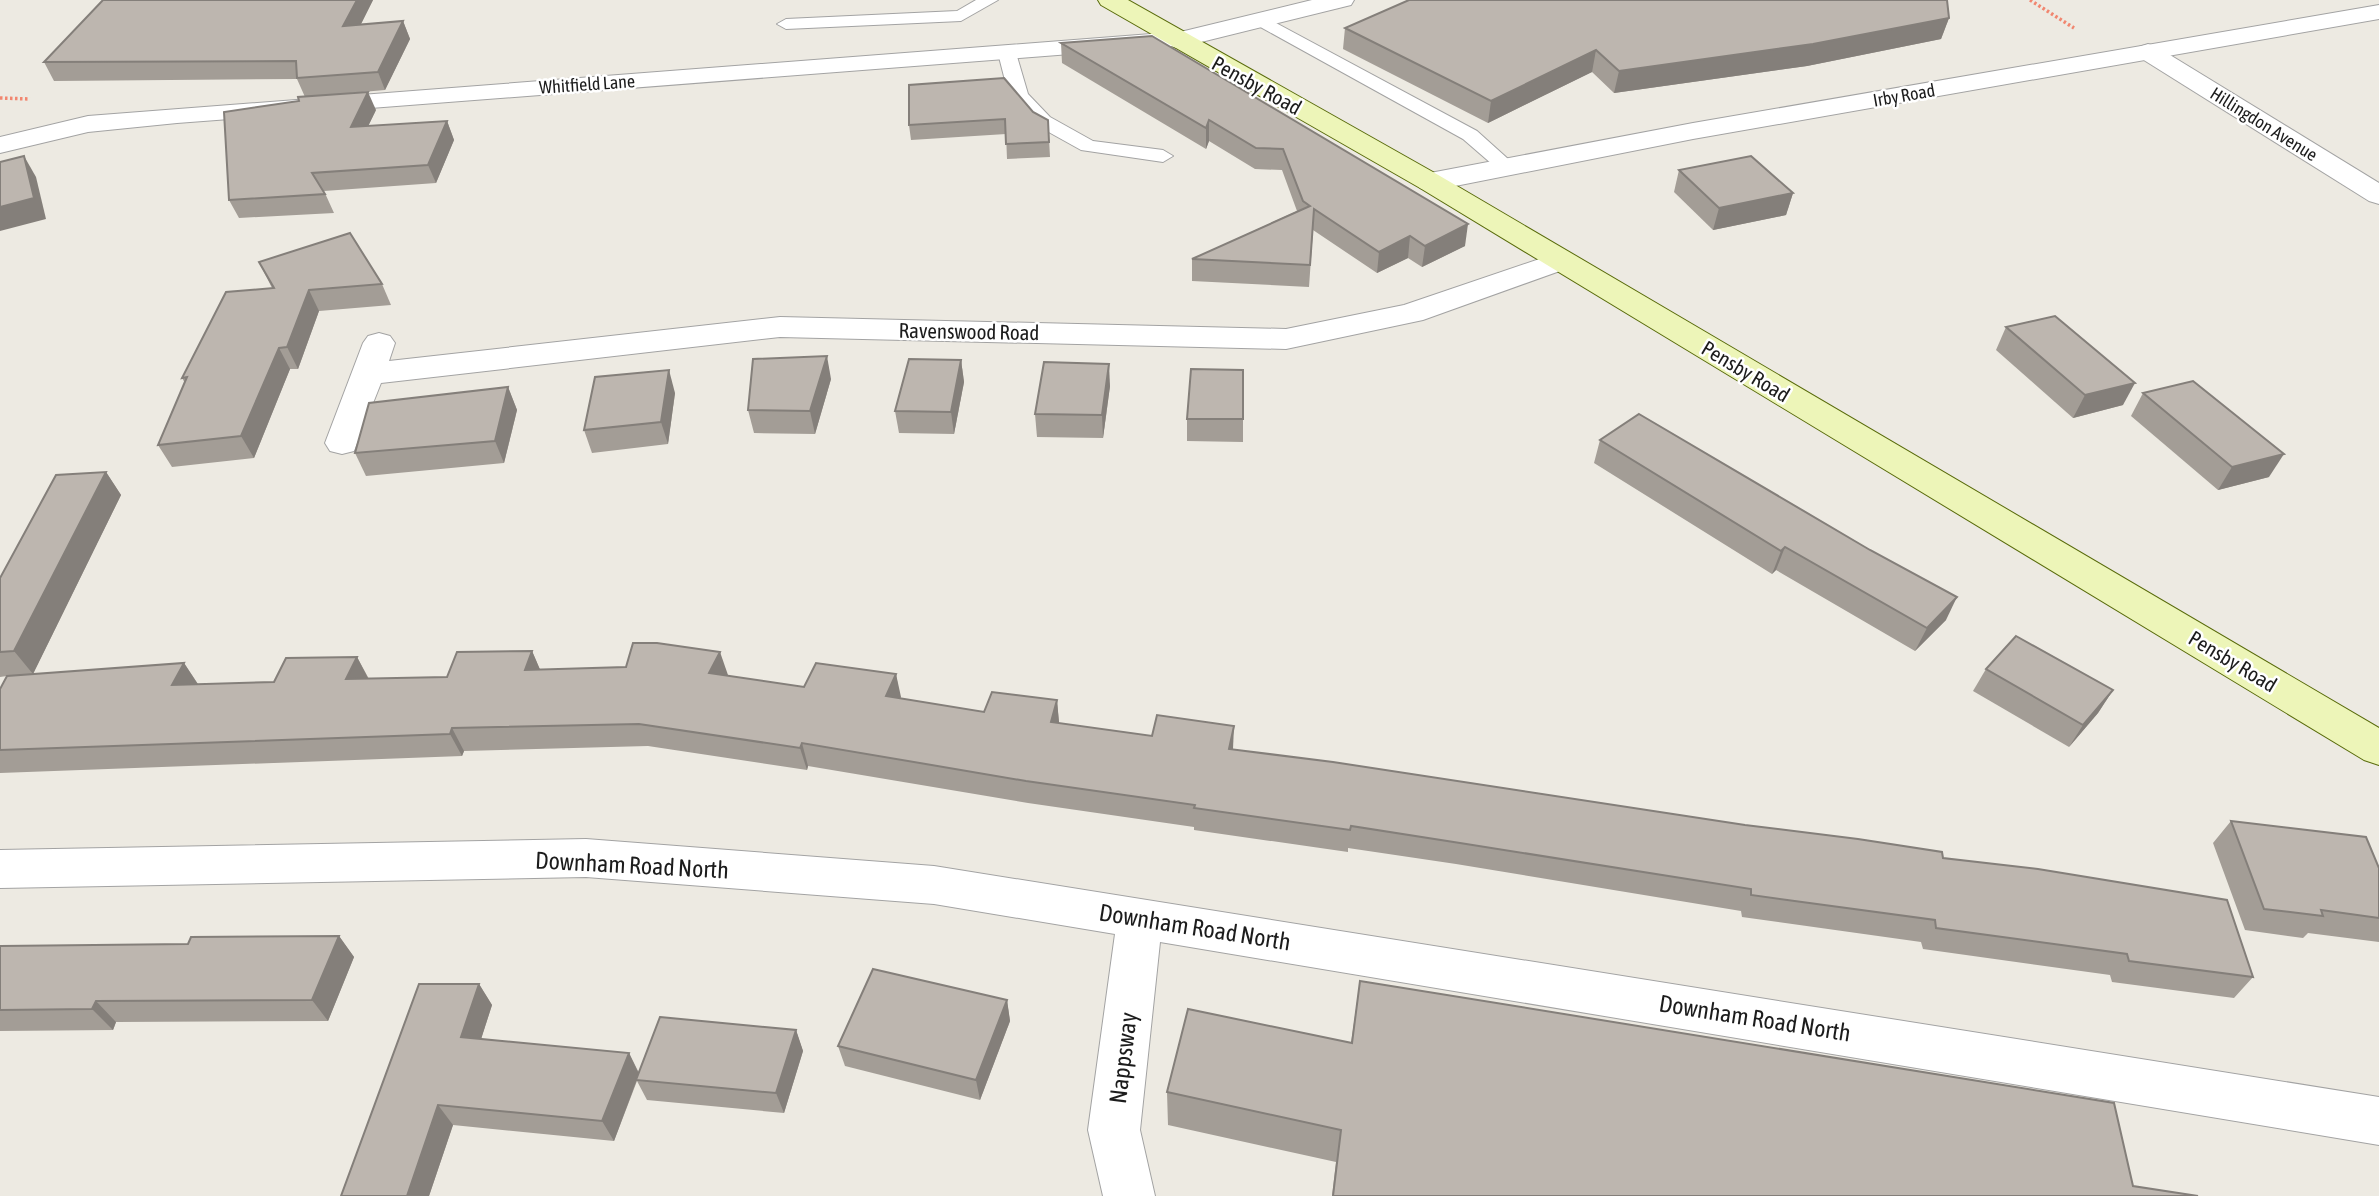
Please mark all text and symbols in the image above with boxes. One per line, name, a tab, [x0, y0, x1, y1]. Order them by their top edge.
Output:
street label: Pensby Road	[1208, 51, 1306, 119]
street label: Whitfield Lane	[538, 70, 636, 98]
street label: Irby Road	[1871, 79, 1937, 111]
street label: Hillingdon Avenue	[2207, 83, 2321, 165]
street label: Ravenswood Road	[898, 318, 1040, 344]
street label: Pensby Road	[1698, 335, 1794, 407]
street label: Pensby Road	[2185, 625, 2281, 697]
street label: Downham Road North	[535, 846, 729, 884]
street label: Downham Road North	[1097, 899, 1293, 955]
street label: Downham Road North	[1657, 990, 1853, 1046]
street label: Nappsway	[1104, 1011, 1142, 1105]

